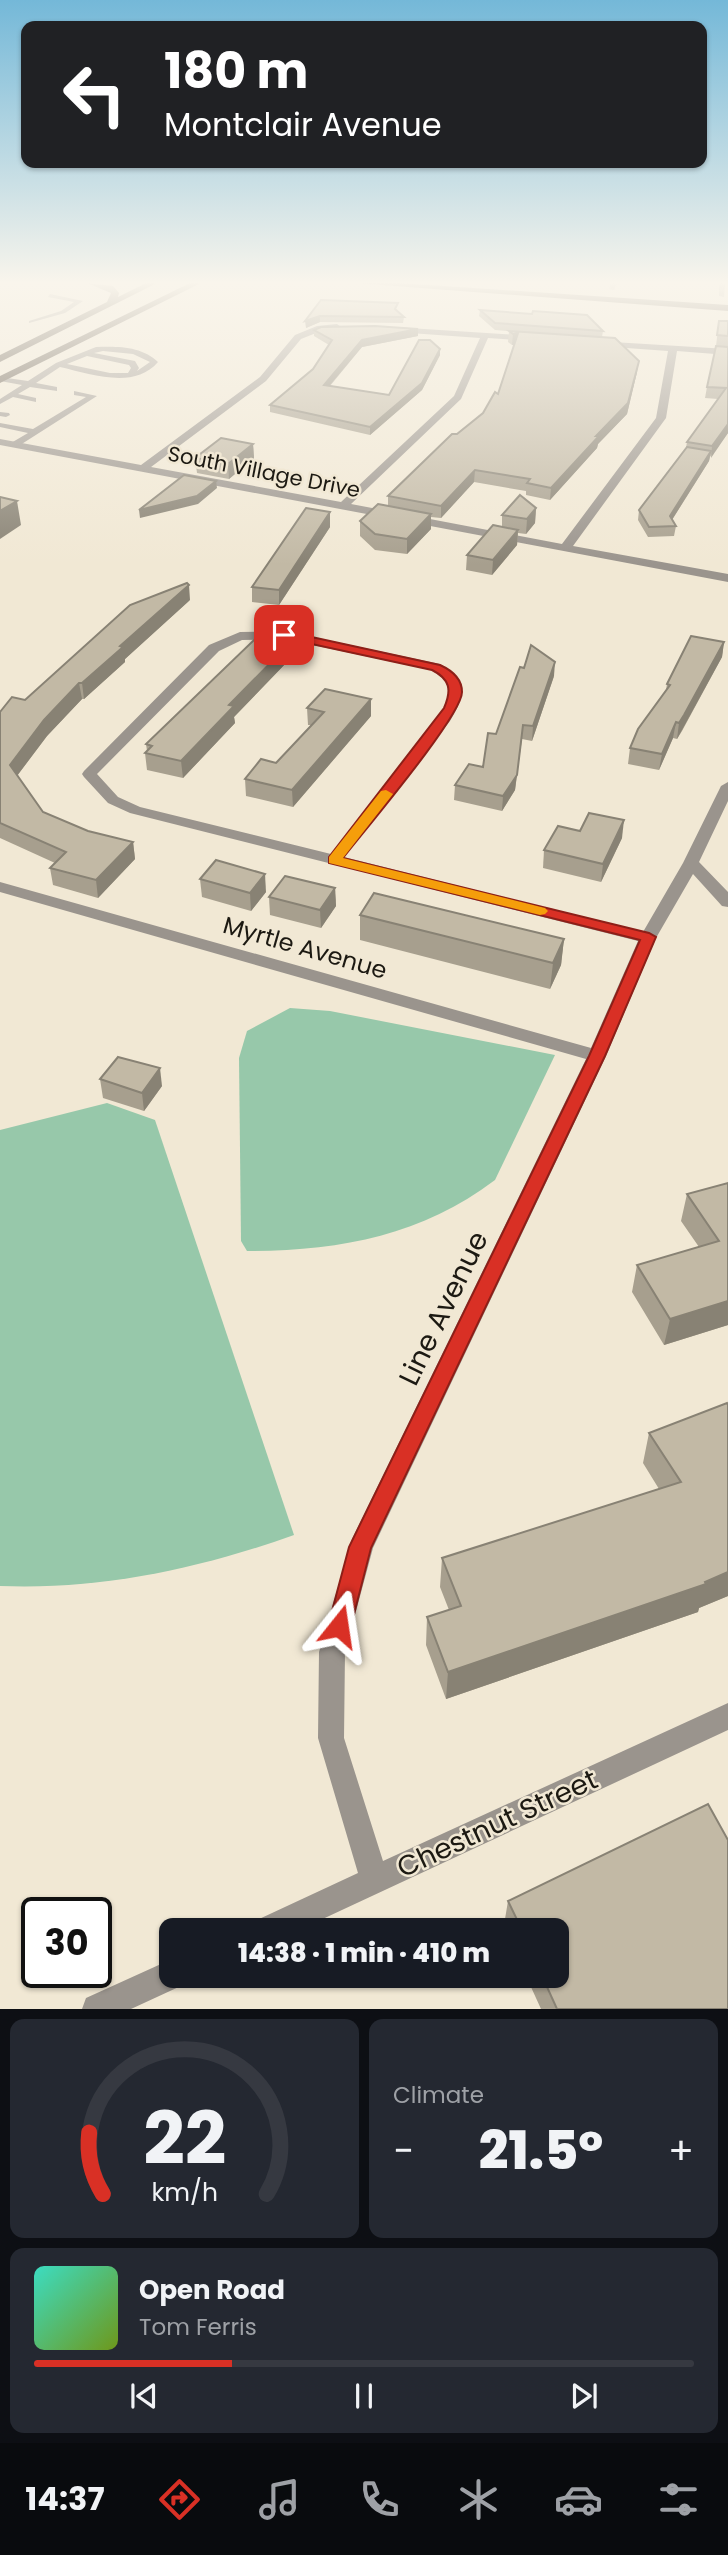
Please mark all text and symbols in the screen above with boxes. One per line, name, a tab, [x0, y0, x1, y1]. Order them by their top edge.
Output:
text: 180 m	[164, 37, 308, 105]
icon: left	[49, 49, 140, 140]
text: Montclair Avenue	[164, 102, 442, 147]
street label: South Village Drive	[165, 439, 363, 504]
pin	[254, 605, 314, 665]
icon: arrive	[265, 616, 303, 654]
street label: Myrtle Avenue	[219, 908, 391, 987]
street label: Line Avenue	[389, 1225, 498, 1392]
position arrow	[302, 1589, 376, 1663]
street label: Chestnut Street	[391, 1760, 604, 1887]
speed limit sign: 30	[21, 1897, 112, 1988]
text: 14:38 · 1 min · 410 m	[238, 1935, 490, 1971]
text: Climate	[393, 2079, 484, 2111]
text: 22	[143, 2089, 226, 2190]
text: 21.5°	[479, 2114, 603, 2187]
text: −	[393, 2124, 414, 2177]
text: +	[668, 2124, 694, 2177]
text: km/h	[151, 2175, 218, 2210]
text: Open Road	[139, 2272, 285, 2308]
text: Tom Ferris	[139, 2311, 257, 2343]
icon: previous	[125, 2377, 163, 2415]
icon: pause	[345, 2377, 383, 2415]
icon: next	[565, 2377, 603, 2415]
icon: directions	[155, 2475, 204, 2524]
icon: music	[255, 2475, 304, 2524]
icon: phone	[355, 2475, 404, 2524]
icon: climate	[454, 2475, 503, 2524]
icon: car	[554, 2475, 603, 2524]
icon: filters	[654, 2475, 703, 2524]
text: 14:37	[25, 2476, 105, 2521]

